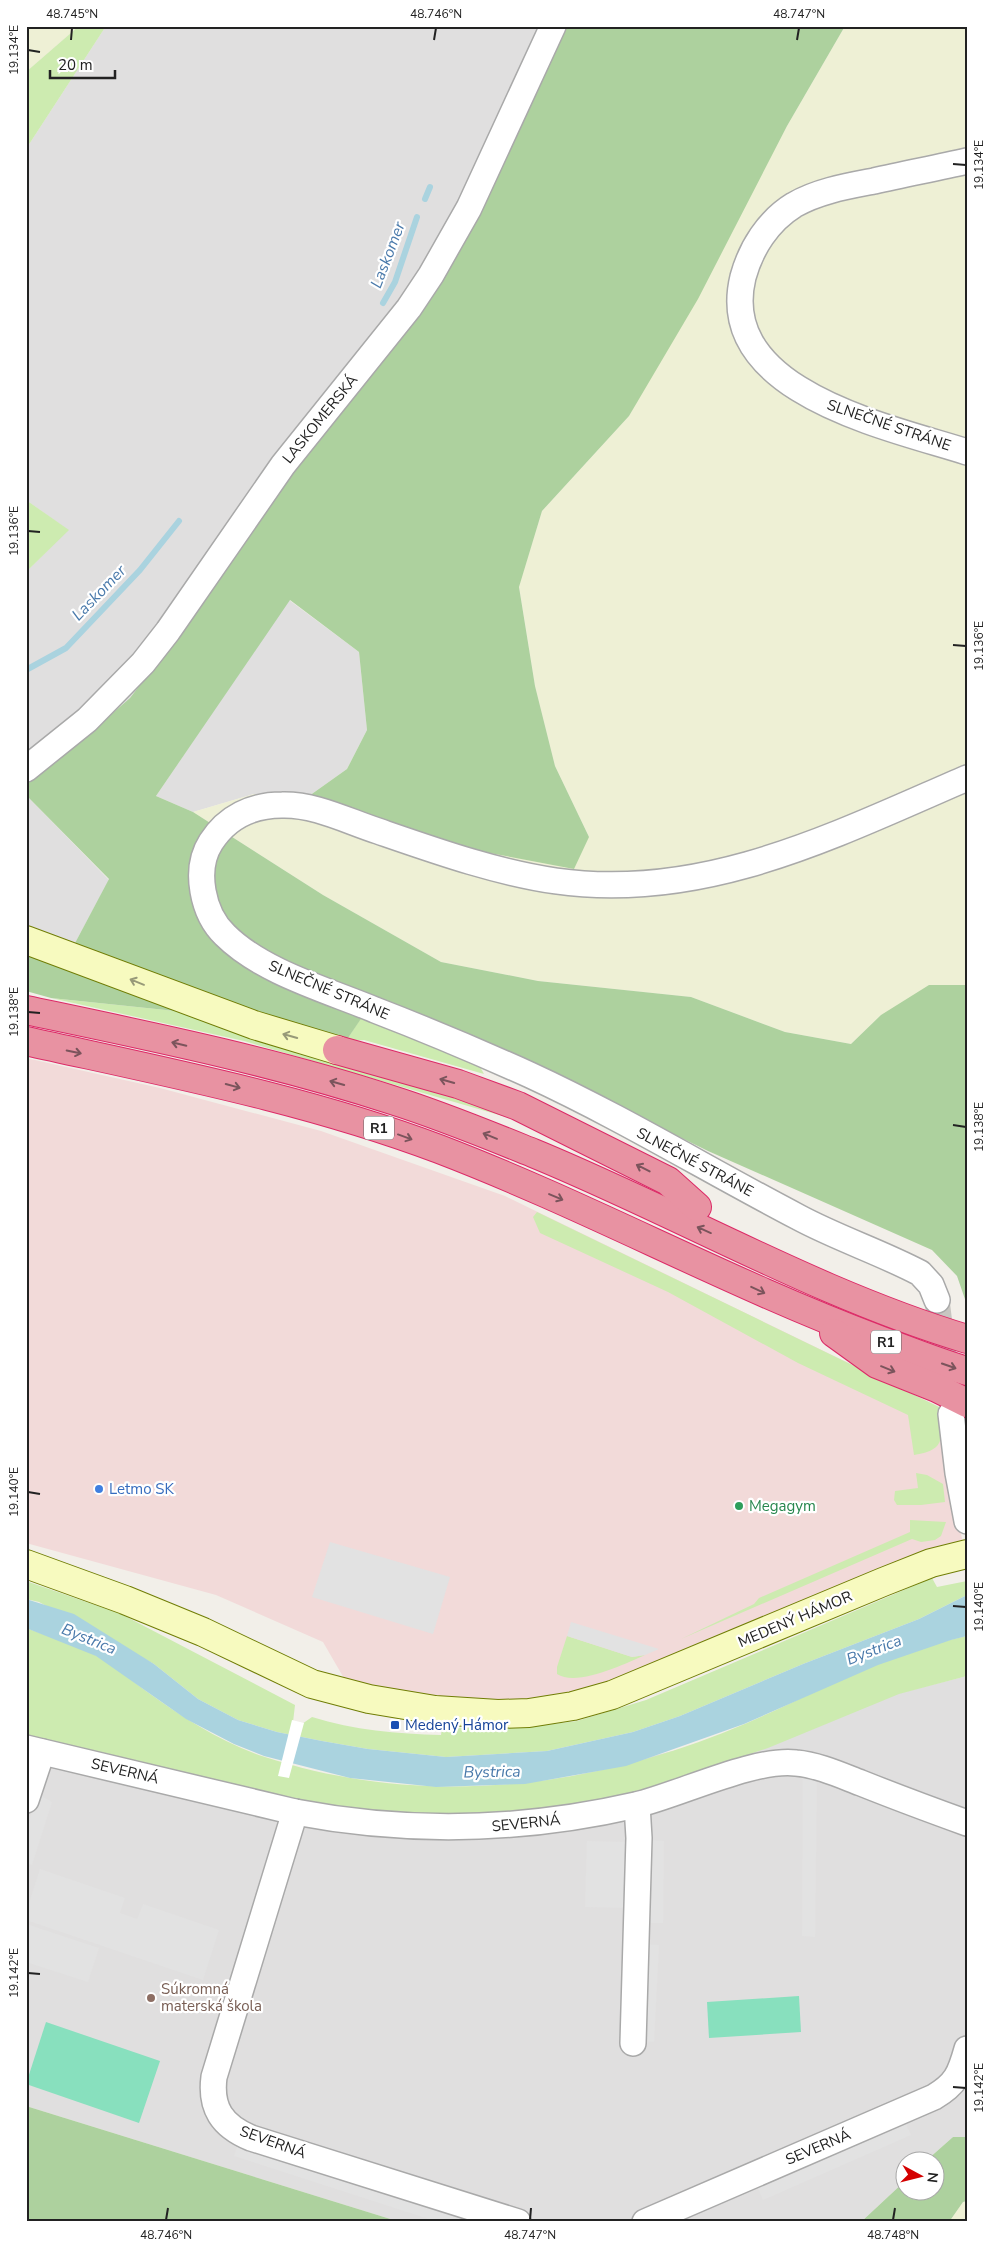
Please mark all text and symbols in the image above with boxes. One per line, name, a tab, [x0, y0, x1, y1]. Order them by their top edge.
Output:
text: 48.745°N	[46, 6, 98, 22]
text: 48.746°N	[410, 6, 462, 22]
text: 48.747°N	[773, 6, 825, 22]
text: 19.134°E	[6, 25, 22, 75]
scale bar	[50, 48, 115, 80]
text: 20 m	[58, 55, 93, 75]
text: 19.134°E	[971, 140, 987, 190]
water label: Laskomer	[365, 217, 411, 291]
street label: LASKOMERSKÁ	[278, 370, 362, 468]
street label: SLNEČNÉ STRÁNE	[824, 393, 954, 456]
text: 19.136°E	[6, 506, 22, 556]
water label: Laskomer	[67, 559, 132, 626]
text: 19.136°E	[971, 621, 987, 671]
street label: SLNEČNÉ STRÁNE	[265, 955, 393, 1025]
one-way arrow	[130, 977, 145, 986]
text: 19.138°E	[6, 987, 22, 1037]
one-way arrow	[282, 1031, 298, 1040]
one-way arrow	[172, 1039, 188, 1048]
one-way arrow	[65, 1047, 81, 1057]
one-way arrow	[440, 1076, 456, 1085]
one-way arrow	[329, 1078, 345, 1088]
one-way arrow	[224, 1082, 240, 1092]
text: 19.138°E	[971, 1102, 987, 1152]
road number: R1	[364, 1116, 394, 1140]
street label: SLNEČNÉ STRÁNE	[633, 1122, 757, 1201]
one-way arrow	[483, 1131, 498, 1141]
one-way arrow	[397, 1133, 412, 1142]
one-way arrow	[636, 1163, 651, 1173]
one-way arrow	[548, 1192, 563, 1202]
one-way arrow	[697, 1224, 712, 1234]
one-way arrow	[750, 1286, 765, 1296]
road number: R1	[871, 1330, 901, 1354]
one-way arrow	[941, 1361, 957, 1371]
one-way arrow	[880, 1364, 895, 1374]
text: 19.140°E	[6, 1467, 22, 1517]
place label: Letmo SK	[109, 1479, 175, 1499]
marker: Letmo SK	[93, 1483, 105, 1495]
place label: Megagym	[749, 1496, 816, 1516]
marker: Megagym	[733, 1500, 745, 1512]
text: 19.140°E	[971, 1582, 987, 1632]
street label: MEDENÝ HÁMOR	[735, 1586, 855, 1652]
water label: Bystrica	[58, 1618, 120, 1660]
water label: Bystrica	[843, 1629, 905, 1671]
place label: Medený Hámor	[405, 1715, 509, 1735]
marker: Medený Hámor	[389, 1719, 401, 1731]
street label: SEVERNÁ	[89, 1753, 161, 1789]
water label: Bystrica	[463, 1761, 521, 1783]
street label: SEVERNÁ	[491, 1809, 561, 1837]
text: 19.142°E	[6, 1948, 22, 1998]
place label: Súkromná materská škola	[161, 1979, 262, 2016]
marker: Súkromná materská škola	[145, 1992, 157, 2004]
text: 19.142°E	[971, 2063, 987, 2113]
street label: SEVERNÁ	[237, 2121, 309, 2163]
street label: SEVERNÁ	[782, 2124, 854, 2170]
north arrow	[896, 2150, 946, 2200]
text: N	[922, 2171, 942, 2184]
text: 48.746°N	[140, 2227, 192, 2243]
text: 48.747°N	[504, 2227, 556, 2243]
text: 48.748°N	[867, 2227, 919, 2243]

